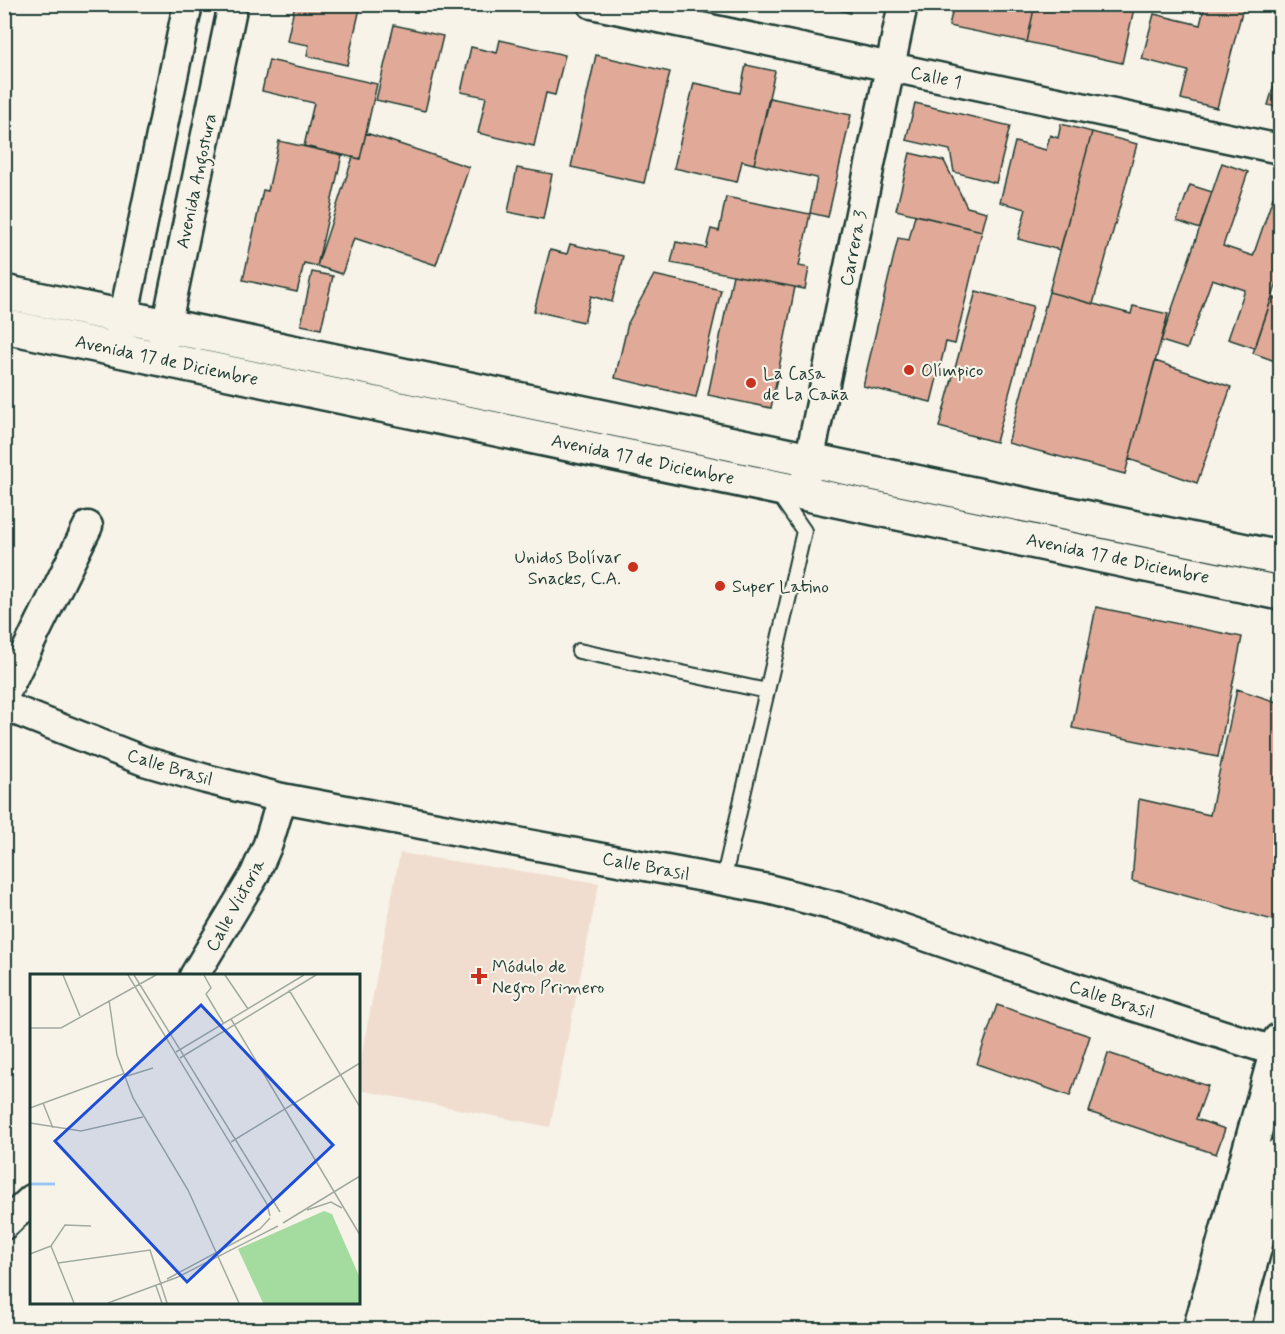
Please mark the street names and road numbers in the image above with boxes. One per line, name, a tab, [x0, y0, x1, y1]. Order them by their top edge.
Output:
street label: Calle 1	[908, 61, 964, 95]
street label: Avenida Angostura	[171, 111, 225, 251]
street label: Carrera 3	[835, 208, 873, 288]
street label: Avenida 17 de Diciembre	[73, 330, 261, 392]
street label: Avenida 17 de Diciembre	[549, 429, 737, 491]
street label: Avenida 17 de Diciembre	[1024, 528, 1212, 590]
street label: Calle Brasil	[124, 744, 216, 792]
street label: Calle Brasil	[600, 847, 692, 887]
street label: Calle Victoria	[201, 855, 271, 956]
street label: Calle Brasil	[1066, 975, 1157, 1025]

